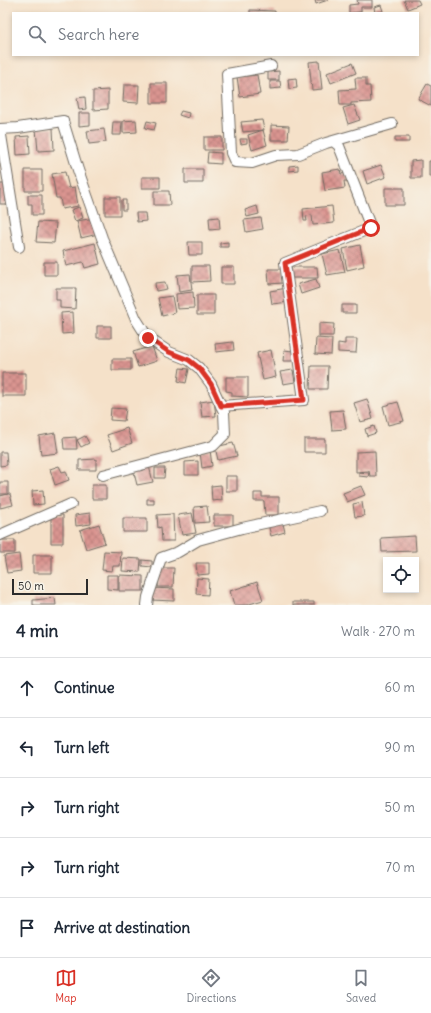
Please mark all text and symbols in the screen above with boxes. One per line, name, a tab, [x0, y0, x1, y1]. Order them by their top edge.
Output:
search box	[12, 12, 419, 56]
icon: search	[26, 23, 48, 45]
text: Search here	[58, 25, 139, 44]
route start	[362, 219, 380, 237]
route end	[139, 329, 157, 347]
map controls	[383, 557, 419, 593]
button: locate	[383, 557, 419, 593]
scale bar	[12, 577, 88, 596]
text: 50 m	[18, 579, 44, 593]
text: 4 min	[16, 620, 58, 642]
text: Walk · 270 m	[341, 623, 415, 640]
icon: ahead	[16, 677, 38, 699]
text: Continue	[54, 678, 115, 697]
text: 60 m	[384, 679, 415, 696]
icon: left	[16, 737, 38, 759]
text: Turn left	[54, 738, 109, 757]
text: 90 m	[384, 739, 415, 756]
icon: right	[16, 797, 38, 819]
text: Turn right	[54, 798, 119, 817]
text: 50 m	[384, 799, 415, 816]
icon: right	[16, 857, 38, 879]
text: Turn right	[54, 858, 119, 877]
text: 70 m	[386, 859, 415, 876]
icon: arrive	[16, 917, 38, 939]
text: Arrive at destination	[54, 918, 190, 937]
tab: Map	[55, 967, 77, 1005]
tab: Directions	[187, 967, 236, 1005]
tab: Saved	[346, 967, 376, 1005]

